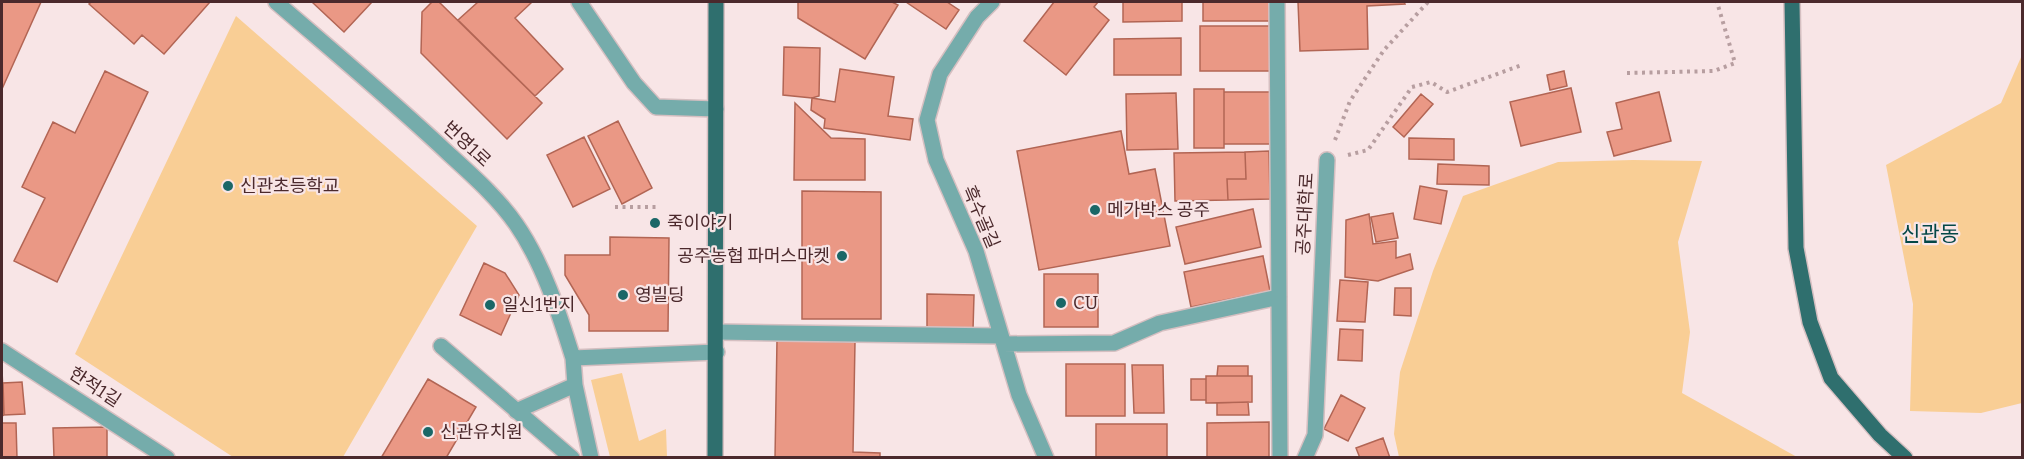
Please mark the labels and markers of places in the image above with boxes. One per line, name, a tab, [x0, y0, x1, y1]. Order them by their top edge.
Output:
place label: 신관초등학교	[240, 175, 339, 197]
marker: 신관초등학교	[221, 179, 235, 193]
place label: 메가박스 공주	[1107, 199, 1210, 221]
marker: 메가박스 공주	[1088, 203, 1102, 217]
place label: 죽이야기	[667, 212, 733, 234]
marker: 죽이야기	[648, 216, 662, 230]
place label: 공주농협 파머스마켓	[677, 245, 830, 267]
marker: 공주농협 파머스마켓	[835, 249, 849, 263]
place label: 영빌딩	[635, 284, 685, 306]
marker: 영빌딩	[616, 288, 630, 302]
place label: CU	[1073, 292, 1098, 314]
place label: 일신1번지	[502, 294, 576, 316]
marker: CU	[1054, 296, 1068, 310]
marker: 일신1번지	[483, 298, 497, 312]
place label: 신관유치원	[440, 421, 523, 443]
marker: 신관유치원	[421, 425, 435, 439]

